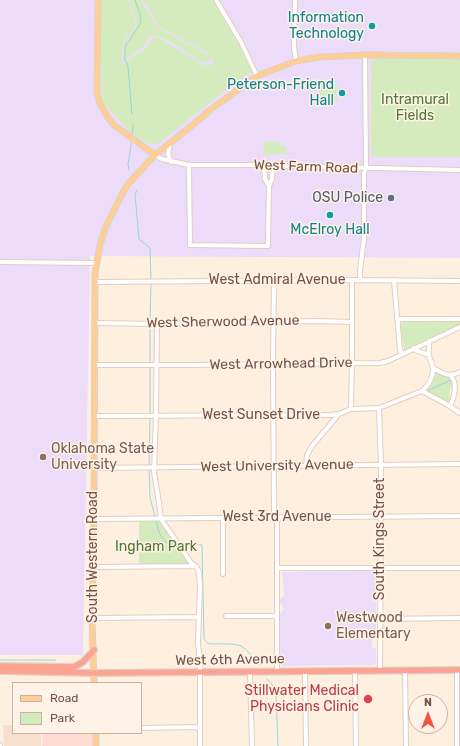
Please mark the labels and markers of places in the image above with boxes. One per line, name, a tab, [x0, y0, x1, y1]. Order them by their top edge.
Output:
place label: Information Technology	[288, 10, 364, 42]
marker: Information Technology	[367, 21, 377, 31]
place label: Peterson-Friend Hall	[227, 77, 334, 110]
marker: Peterson-Friend Hall	[337, 88, 347, 98]
place label: OSU Police	[312, 190, 383, 206]
marker: OSU Police	[386, 193, 396, 203]
marker: McElroy Hall	[325, 210, 335, 220]
place label: McElroy Hall	[290, 222, 370, 238]
place label: Oklahoma State University	[51, 441, 154, 474]
marker: Oklahoma State University	[38, 452, 48, 462]
place label: Westwood Elementary	[336, 610, 411, 642]
marker: Westwood Elementary	[323, 621, 333, 631]
place label: Stillwater Medical Physicians Clinic	[244, 683, 359, 716]
marker: Stillwater Medical Physicians Clinic	[362, 693, 374, 705]

